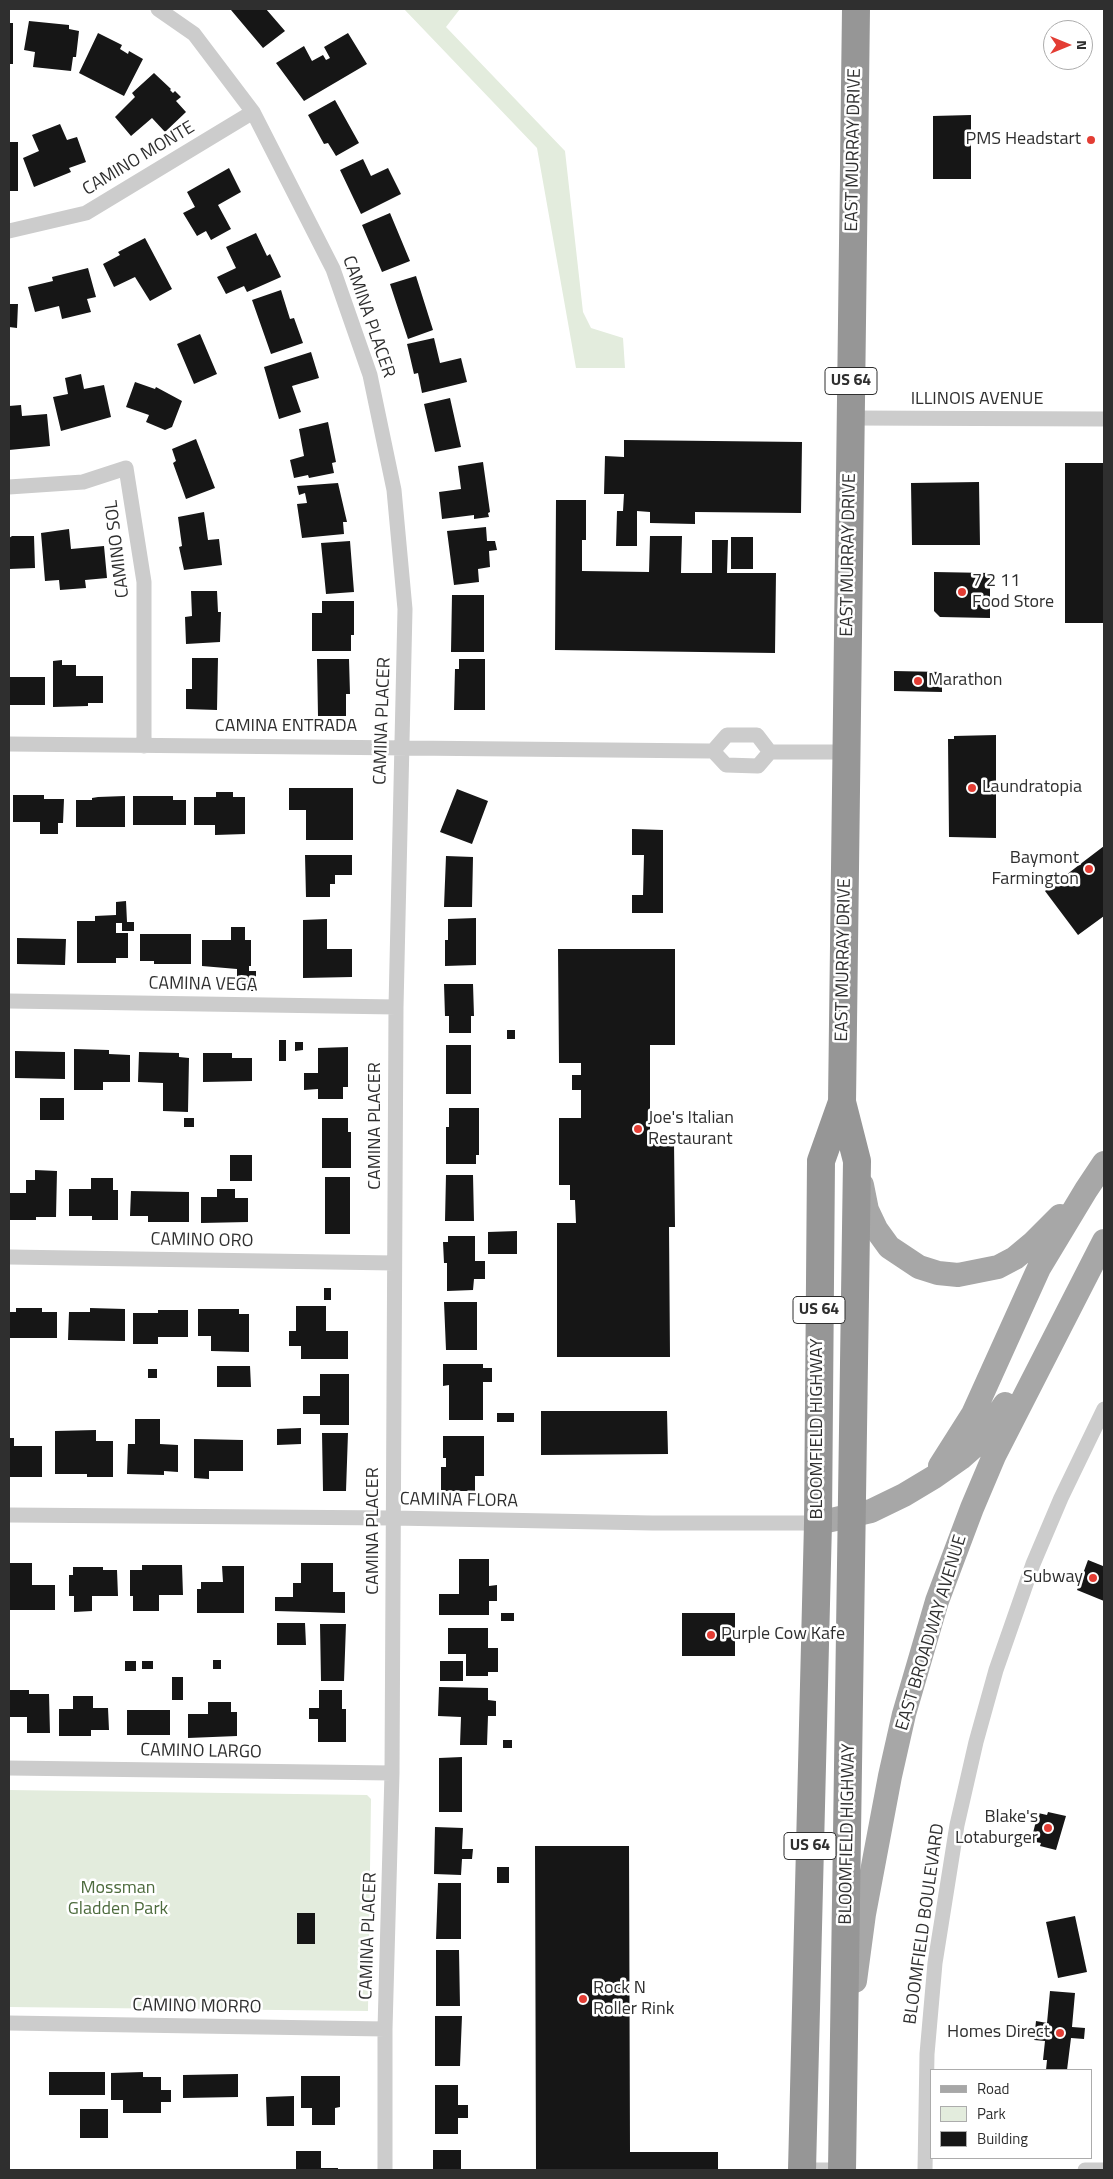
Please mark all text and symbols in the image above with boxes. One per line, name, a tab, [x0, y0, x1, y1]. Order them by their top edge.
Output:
north arrow	[1043, 20, 1093, 70]
text: N	[1072, 40, 1093, 50]
street label: EAST MURRAY DRIVE	[842, 68, 866, 232]
street label: CAMINO MONTE	[79, 117, 199, 201]
place label: PMS Headstart	[966, 129, 1081, 151]
marker: PMS Headstart	[1085, 134, 1097, 146]
street label: CAMINA PLACER	[337, 253, 399, 381]
road number: US 64	[825, 368, 877, 394]
street label: ILLINOIS AVENUE	[911, 389, 1043, 411]
street label: EAST MURRAY DRIVE	[837, 473, 861, 637]
street label: CAMINO SOL	[101, 499, 135, 599]
place label: 7 2 11 Food Store	[972, 571, 1054, 614]
marker: 7 2 11 Food Store	[956, 586, 968, 598]
street label: CAMINA PLACER	[370, 657, 396, 785]
place label: Marathon	[928, 670, 1003, 692]
marker: Marathon	[912, 675, 924, 687]
street label: CAMINA ENTRADA	[215, 716, 357, 738]
place label: Laundratopia	[982, 777, 1082, 799]
marker: Laundratopia	[966, 782, 978, 794]
place label: Baymont Farmington	[991, 848, 1079, 891]
marker: Baymont Farmington	[1083, 863, 1095, 875]
street label: EAST MURRAY DRIVE	[832, 878, 856, 1042]
street label: CAMINA VEGA	[148, 973, 258, 997]
street label: CAMINA PLACER	[365, 1062, 387, 1190]
place label: Joe's Italian Restaurant	[648, 1108, 734, 1150]
marker: Joe's Italian Restaurant	[632, 1123, 644, 1135]
street label: CAMINO ORO	[150, 1229, 254, 1253]
road number: US 64	[793, 1296, 845, 1324]
street label: BLOOMFIELD HIGHWAY	[807, 1338, 829, 1520]
street label: CAMINA PLACER	[363, 1467, 385, 1595]
street label: CAMINA FLORA	[400, 1489, 518, 1513]
street label: EAST BROADWAY AVENUE	[892, 1533, 972, 1733]
place label: Subway	[1023, 1567, 1083, 1589]
marker: Subway	[1087, 1572, 1099, 1584]
place label: Purple Cow Kafe	[721, 1624, 845, 1646]
marker: Purple Cow Kafe	[705, 1629, 717, 1641]
street label: CAMINO LARGO	[140, 1740, 262, 1764]
street label: BLOOMFIELD HIGHWAY	[836, 1743, 860, 1925]
place label: Blake's Lotaburger	[955, 1807, 1038, 1850]
street label: BLOOMFIELD BOULEVARD	[900, 1822, 950, 2026]
marker: Blake's Lotaburger	[1042, 1822, 1054, 1834]
road number: US 64	[784, 1832, 836, 1860]
street label: CAMINA PLACER	[356, 1872, 382, 2000]
park label: Mossman Gladden Park	[68, 1878, 168, 1920]
place label: Rock N Roller Rink	[593, 1978, 674, 2020]
marker: Rock N Roller Rink	[577, 1993, 589, 2005]
street label: CAMINO MORRO	[132, 1995, 262, 2019]
place label: Homes Direct	[947, 2022, 1050, 2044]
marker: Homes Direct	[1054, 2027, 1066, 2039]
legend	[930, 2069, 1093, 2159]
text: Road	[977, 2077, 1009, 2100]
text: Park	[977, 2102, 1006, 2125]
text: Building	[977, 2127, 1028, 2150]

